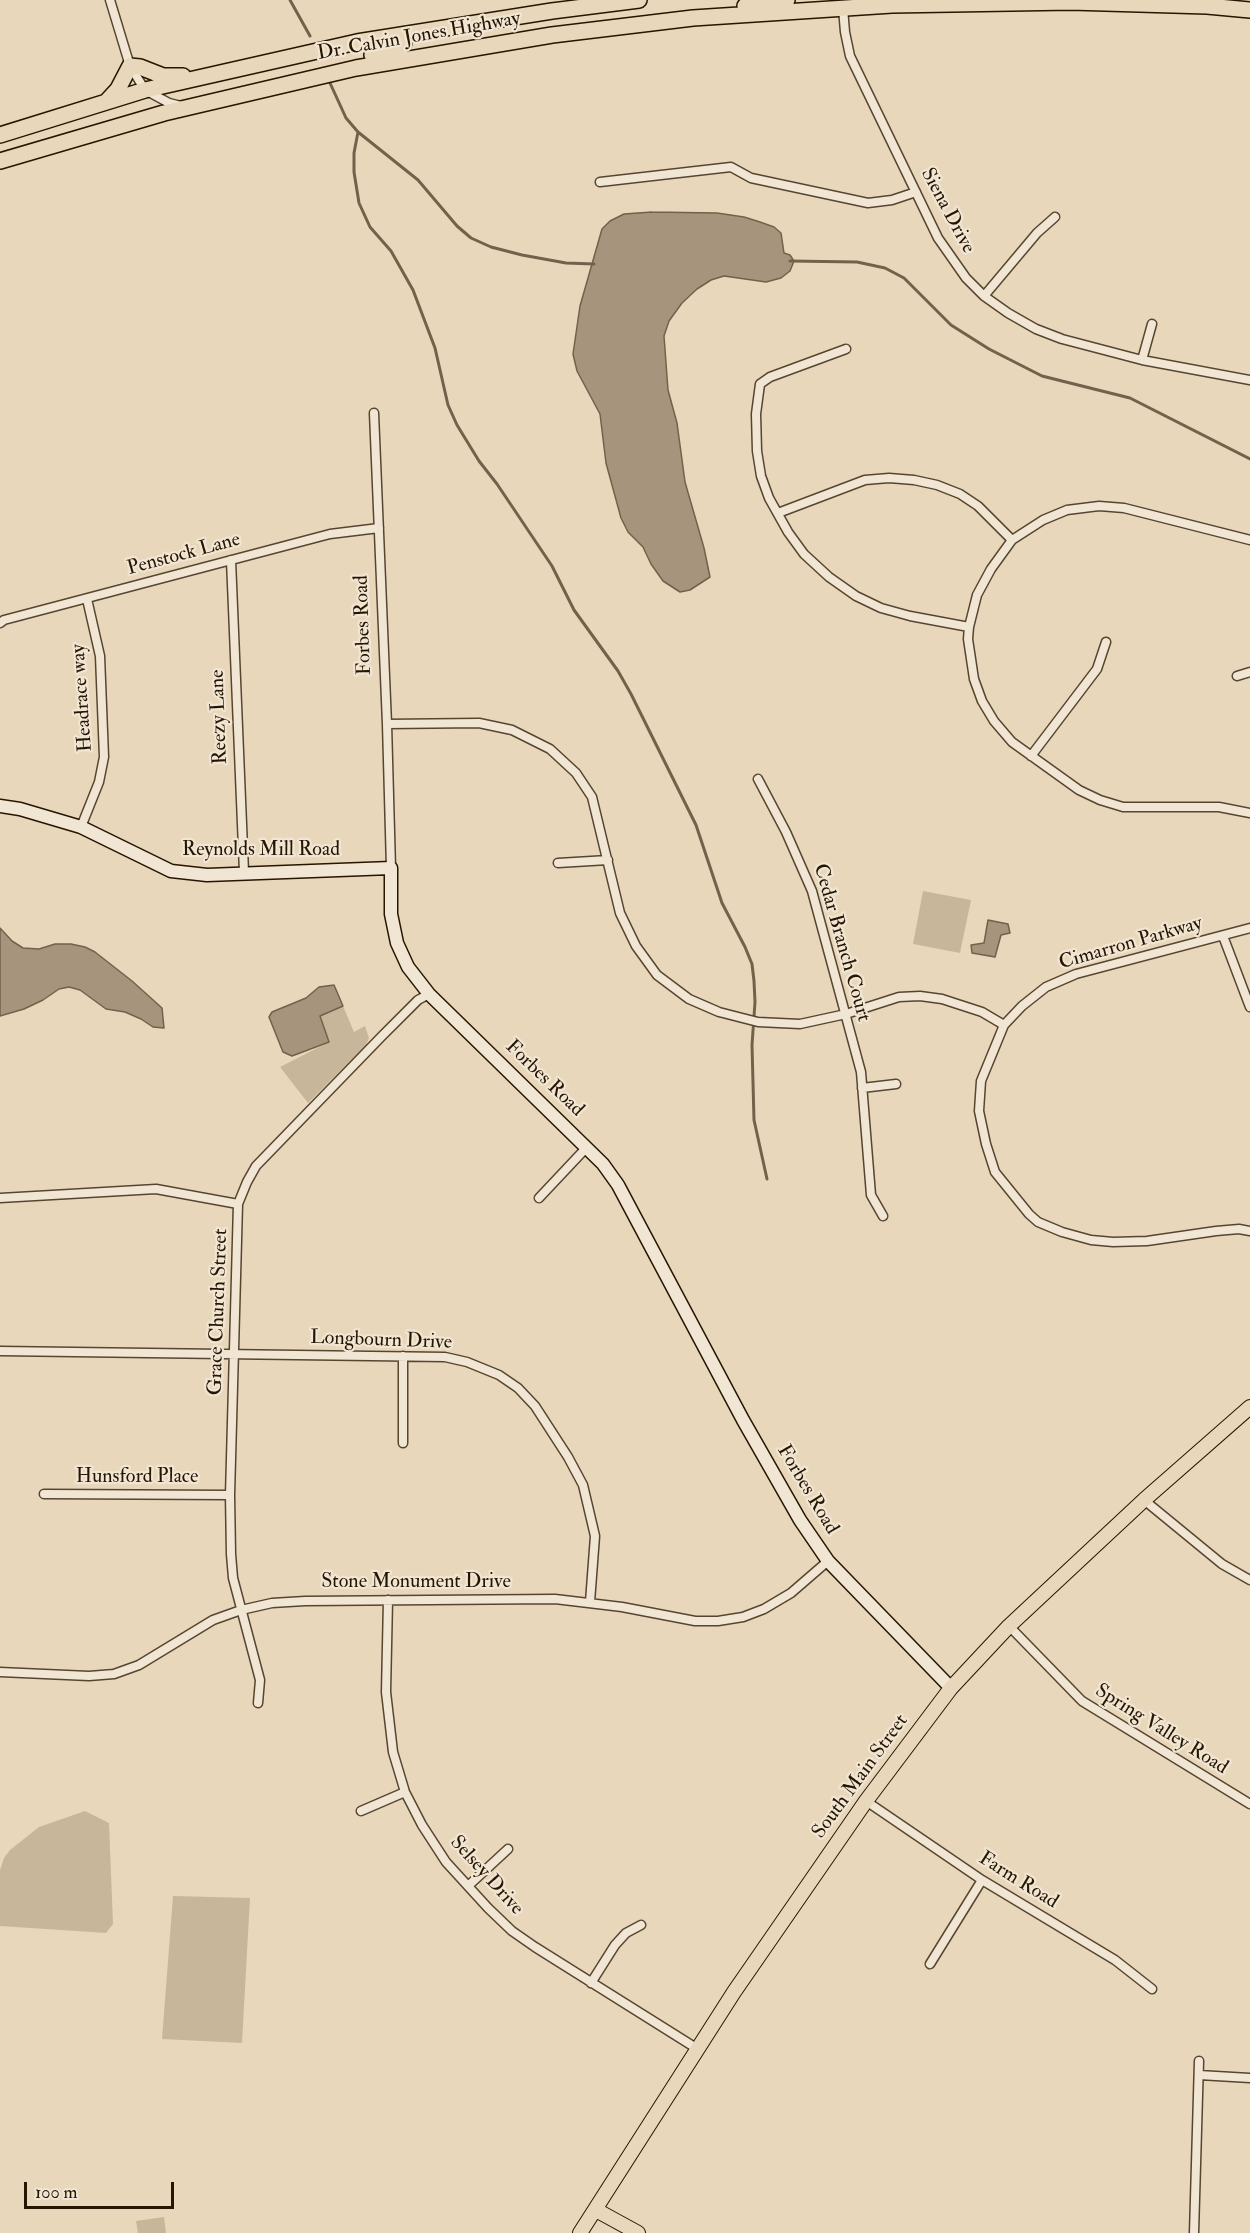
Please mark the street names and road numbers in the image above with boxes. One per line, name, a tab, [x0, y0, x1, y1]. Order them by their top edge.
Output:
street label: Dr. Calvin Jones Highway	[316, 7, 522, 67]
street label: Siena Drive	[915, 164, 979, 258]
street label: Penstock Lane	[125, 528, 243, 582]
street label: Forbes Road	[350, 575, 378, 675]
street label: Headrace way	[67, 643, 99, 753]
street label: Reezy Lane	[206, 669, 234, 765]
street label: Reynolds Mill Road	[182, 839, 340, 863]
street label: Cedar Branch Court	[807, 861, 875, 1025]
street label: Cimarron Parkway	[1057, 912, 1205, 976]
street label: Forbes Road	[500, 1036, 588, 1122]
street label: Grace Church Street	[204, 1228, 234, 1396]
street label: Longbourn Drive	[310, 1327, 452, 1355]
street label: Forbes Road	[771, 1441, 843, 1539]
street label: Hunsford Place	[76, 1466, 198, 1490]
street label: Stone Monument Drive	[321, 1571, 511, 1595]
street label: Spring Valley Road	[1090, 1679, 1232, 1781]
street label: South Main Street	[808, 1710, 914, 1844]
street label: Selsey Drive	[444, 1831, 528, 1921]
street label: Farm Road	[974, 1847, 1062, 1915]

